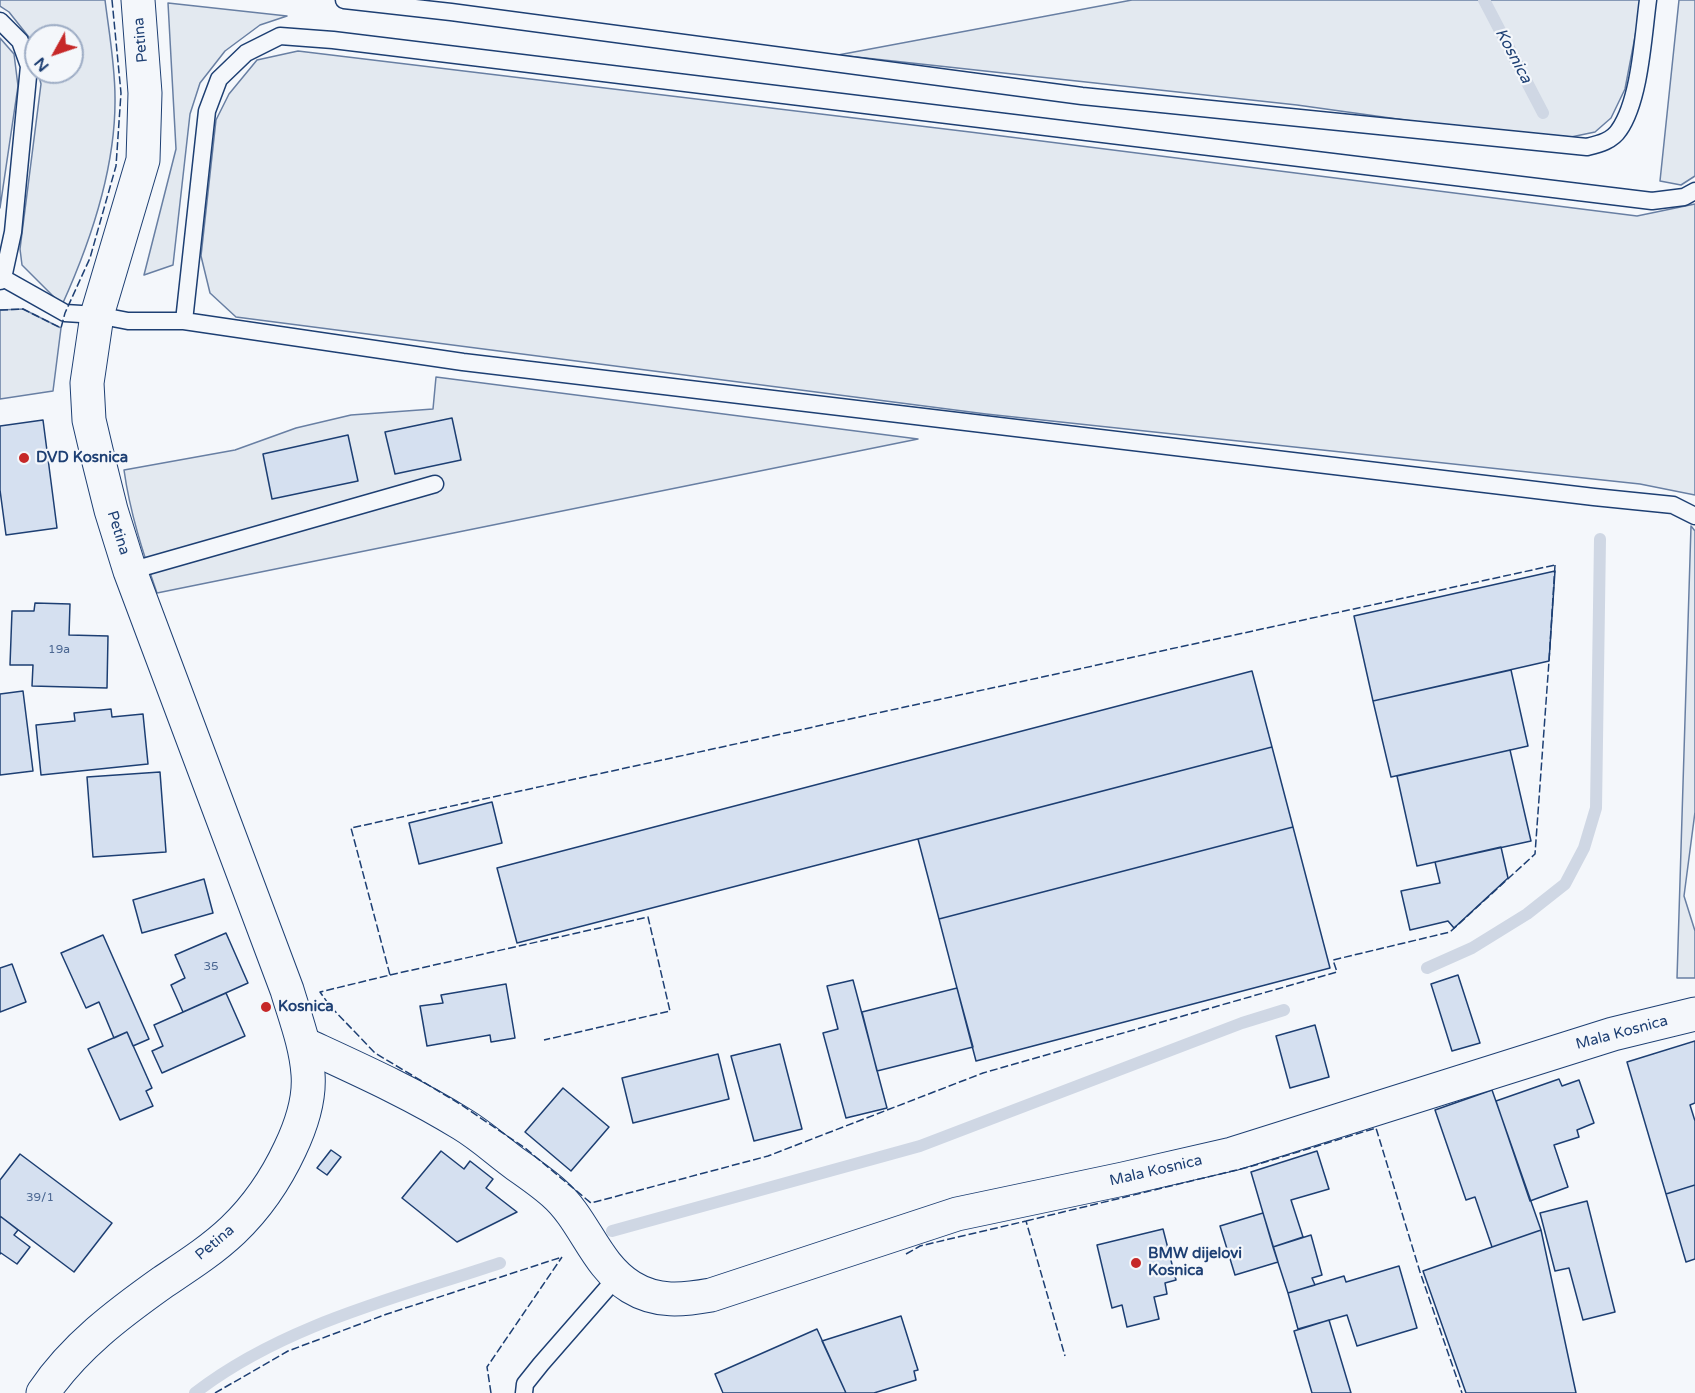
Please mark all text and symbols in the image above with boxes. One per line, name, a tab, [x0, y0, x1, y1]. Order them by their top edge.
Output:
street label: Petina	[130, 17, 152, 63]
north arrow	[24, 24, 84, 84]
water label: Kosnica	[1491, 25, 1535, 87]
text: N	[30, 53, 54, 76]
place label: DVD Kosnica	[36, 449, 128, 467]
marker: DVD Kosnica	[17, 451, 31, 465]
street label: Petina	[103, 509, 133, 557]
house number: 19a	[48, 643, 70, 657]
house number: 35	[203, 960, 219, 974]
place label: Kosnica	[278, 998, 334, 1016]
marker: Kosnica	[259, 1000, 273, 1014]
street label: Mala Kosnica	[1574, 1012, 1670, 1054]
street label: Mala Kosnica	[1108, 1152, 1204, 1190]
house number: 39/1	[26, 1191, 54, 1205]
street label: Petina	[192, 1222, 238, 1264]
place label: BMW dijelovi Kosnica	[1148, 1245, 1242, 1280]
marker: BMW dijelovi Kosnica	[1129, 1256, 1143, 1270]

